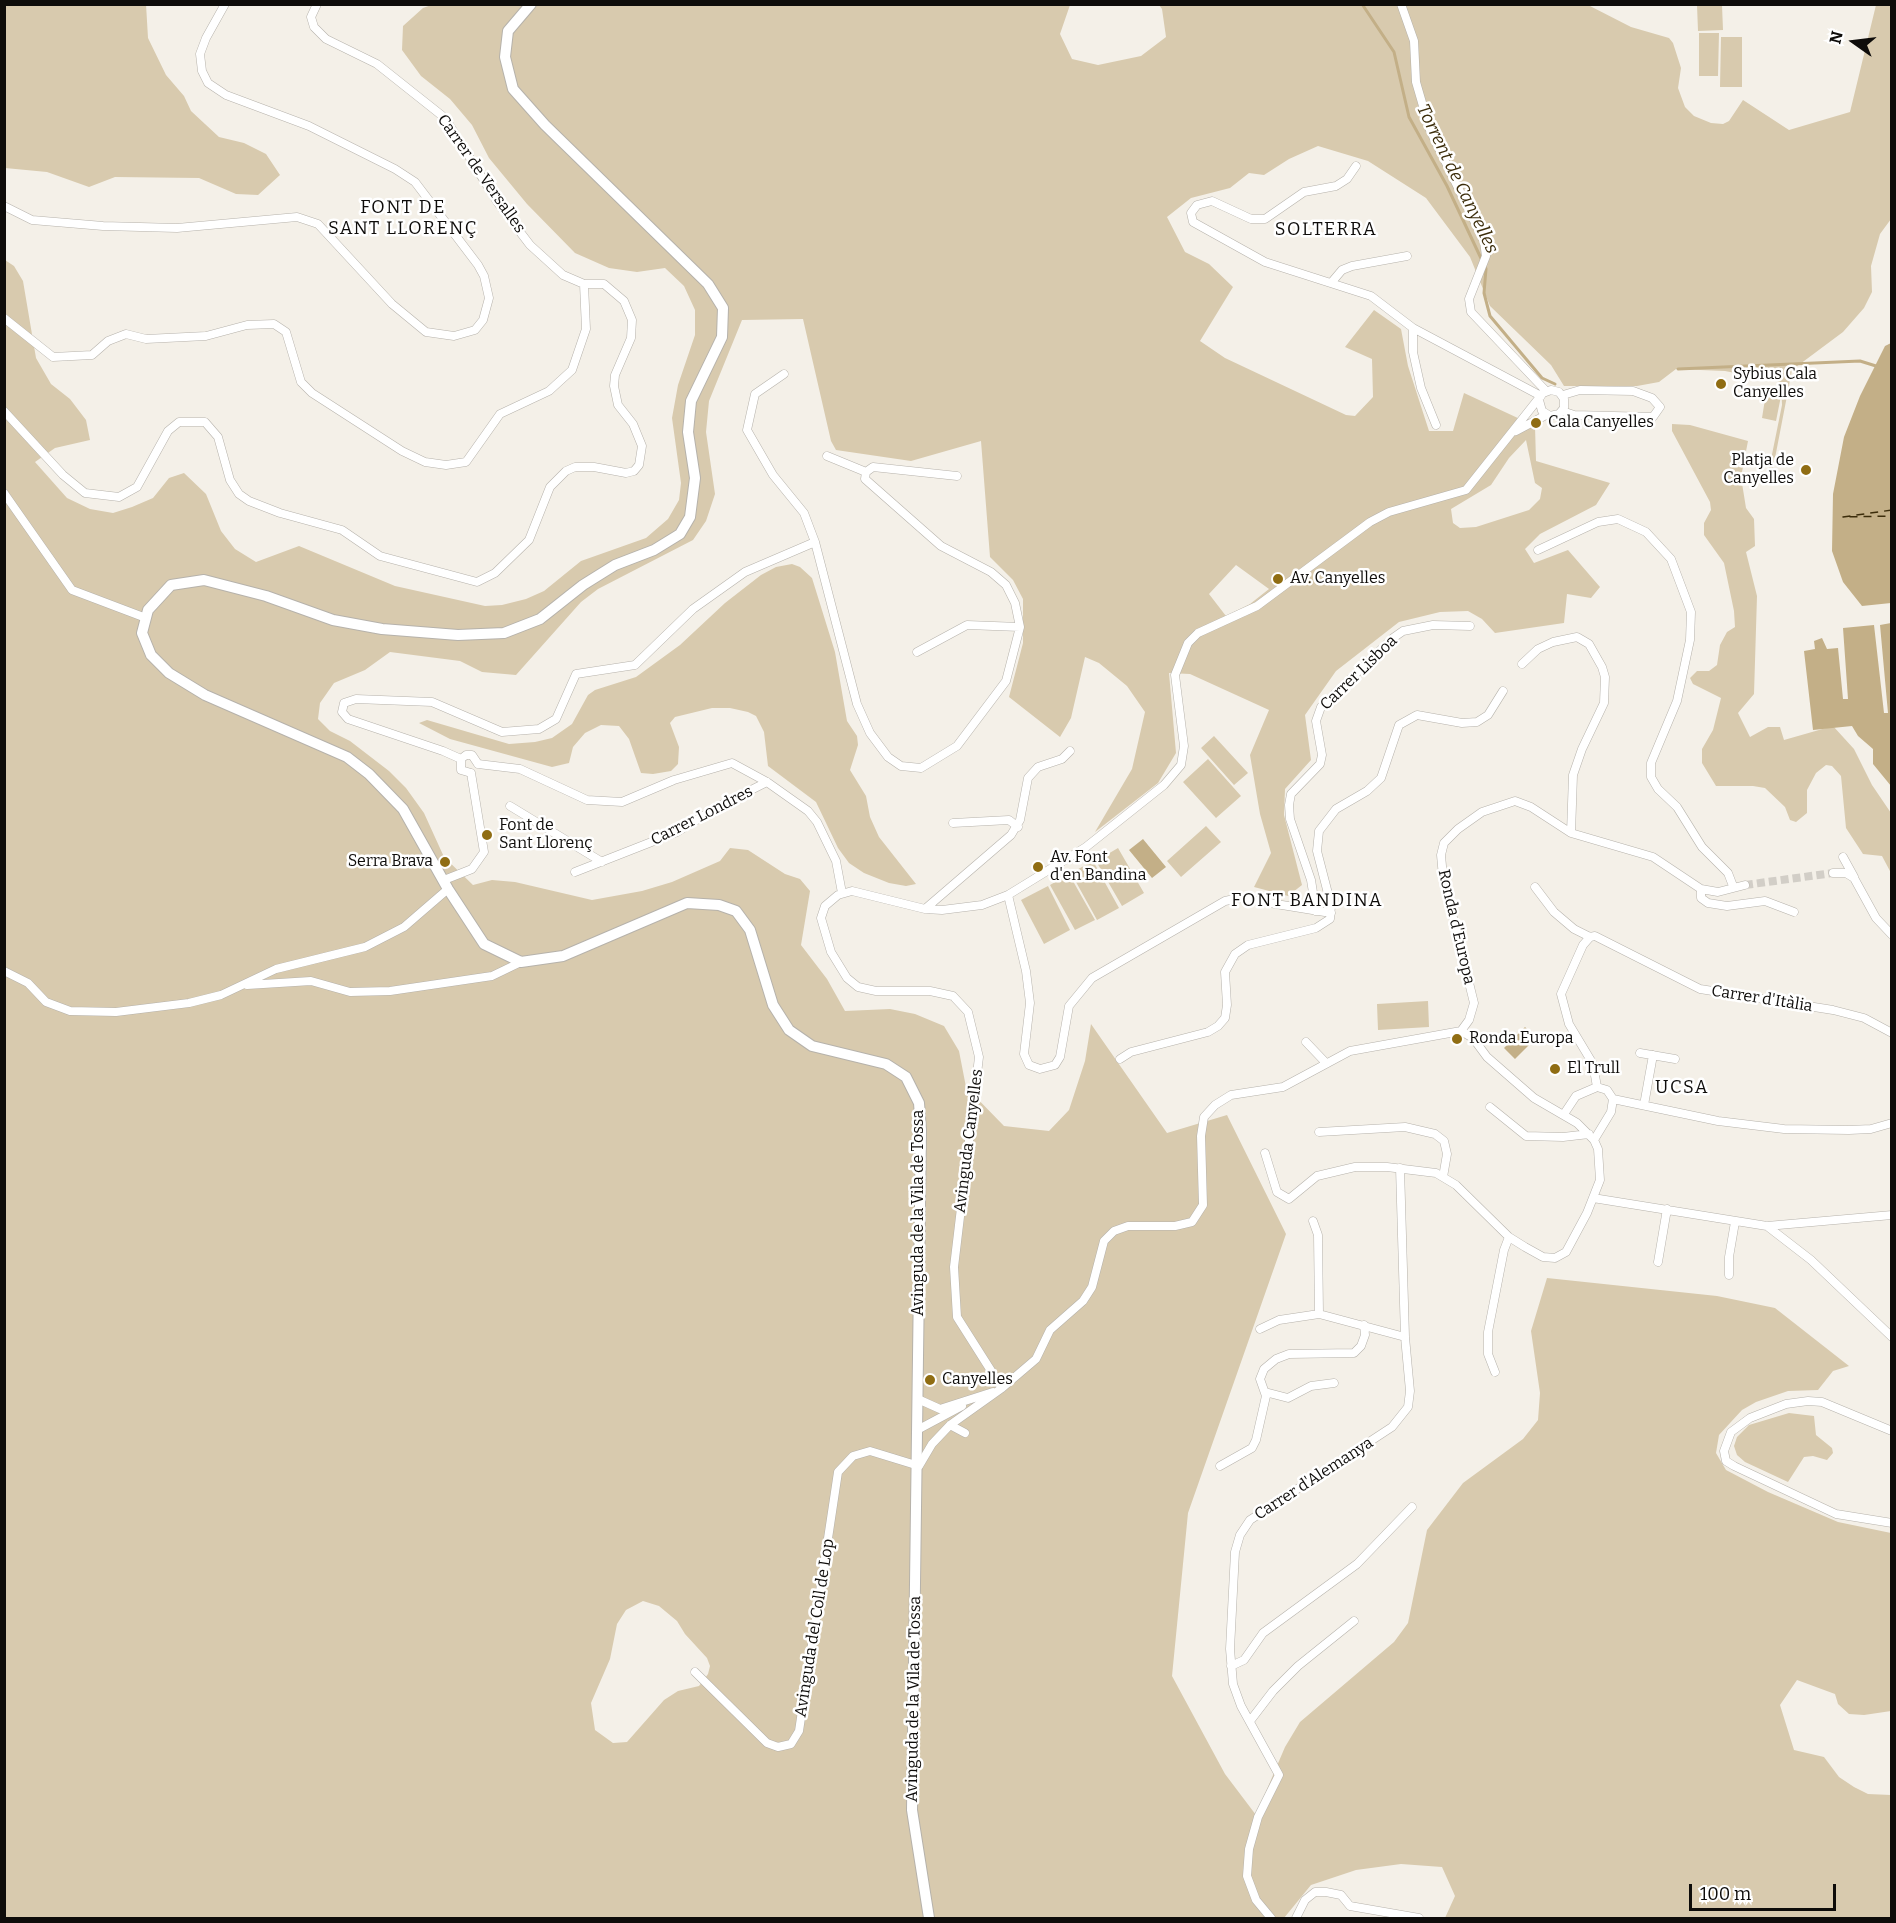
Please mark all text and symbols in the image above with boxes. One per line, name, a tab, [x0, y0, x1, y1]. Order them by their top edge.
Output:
north arrow	[1824, 12, 1884, 72]
text: N	[1825, 29, 1847, 46]
water label: Torrent de Canyelles	[1411, 101, 1503, 257]
street label: Carrer de Versalles	[433, 111, 529, 237]
district label: FONT DE SANT LLORENÇ	[328, 197, 478, 240]
district label: SOLTERRA	[1275, 219, 1377, 241]
place label: Sybius Cala Canyelles	[1733, 365, 1817, 403]
marker: Sybius Cala Canyelles	[1714, 377, 1728, 391]
place label: Cala Canyelles	[1548, 413, 1654, 433]
marker: Cala Canyelles	[1529, 416, 1543, 430]
place label: Platja de Canyelles	[1723, 451, 1794, 489]
marker: Platja de Canyelles	[1799, 463, 1813, 477]
place label: Av. Canyelles	[1290, 569, 1385, 589]
marker: Av. Canyelles	[1271, 572, 1285, 586]
street label: Carrer Lisboa	[1317, 632, 1401, 714]
street label: Carrer Londres	[648, 782, 756, 850]
place label: Font de Sant Llorenç	[499, 816, 593, 854]
marker: Font de Sant Llorenç	[480, 828, 494, 842]
place label: Av. Font d'en Bandina	[1050, 848, 1146, 886]
place label: Serra Brava	[348, 852, 433, 872]
marker: Serra Brava	[438, 855, 452, 869]
marker: Av. Font d'en Bandina	[1031, 860, 1045, 874]
street label: Ronda d'Europa	[1433, 868, 1479, 986]
district label: FONT BANDINA	[1231, 890, 1383, 912]
street label: Carrer d'Itàlia	[1710, 982, 1814, 1016]
place label: Ronda Europa	[1469, 1029, 1574, 1049]
marker: Ronda Europa	[1450, 1032, 1464, 1046]
place label: El Trull	[1567, 1059, 1620, 1079]
marker: El Trull	[1548, 1062, 1562, 1076]
street label: Avinguda Canyelles	[951, 1068, 987, 1214]
district label: UCSA	[1655, 1077, 1709, 1099]
street label: Avinguda de la Vila de Tossa	[909, 1110, 929, 1316]
place label: Canyelles	[942, 1370, 1013, 1390]
marker: Canyelles	[923, 1373, 937, 1387]
street label: Carrer d'Alemanya	[1251, 1433, 1377, 1525]
street label: Avinguda del Coll de Lop	[791, 1537, 839, 1719]
street label: Avinguda de la Vila de Tossa	[903, 1596, 925, 1802]
scale bar	[1692, 1872, 1839, 1910]
text: 100 m	[1700, 1883, 1751, 1905]

